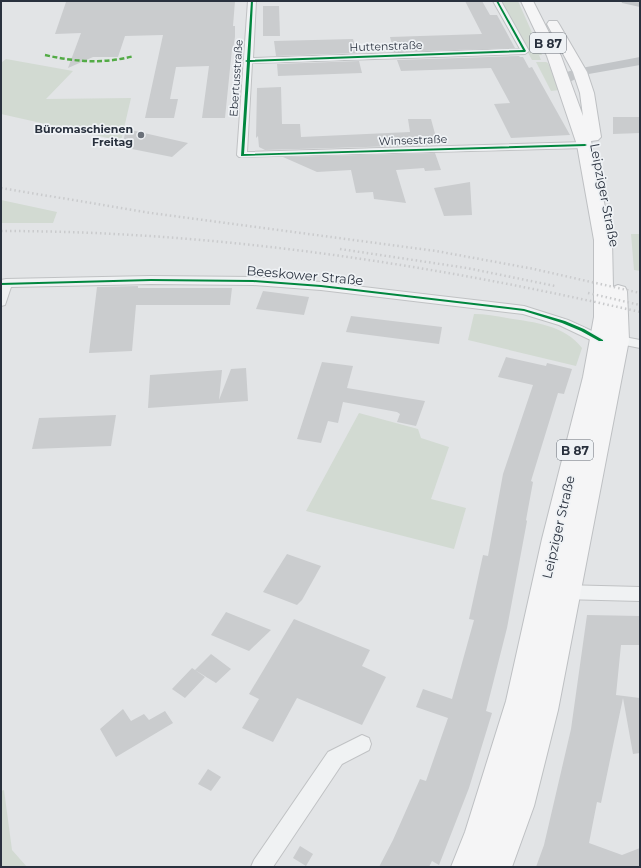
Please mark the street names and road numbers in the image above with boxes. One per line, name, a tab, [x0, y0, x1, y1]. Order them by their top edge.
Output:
road number: B 87	[530, 33, 566, 53]
street label: Ebertusstraße	[226, 38, 246, 117]
street label: Huttenstraße	[349, 38, 423, 54]
street label: Winsestraße	[378, 132, 448, 148]
street label: Leipziger Straße	[587, 142, 623, 248]
street label: Beeskower Straße	[246, 262, 364, 288]
road number: B 87	[557, 440, 593, 460]
street label: Leipziger Straße	[538, 474, 578, 580]

